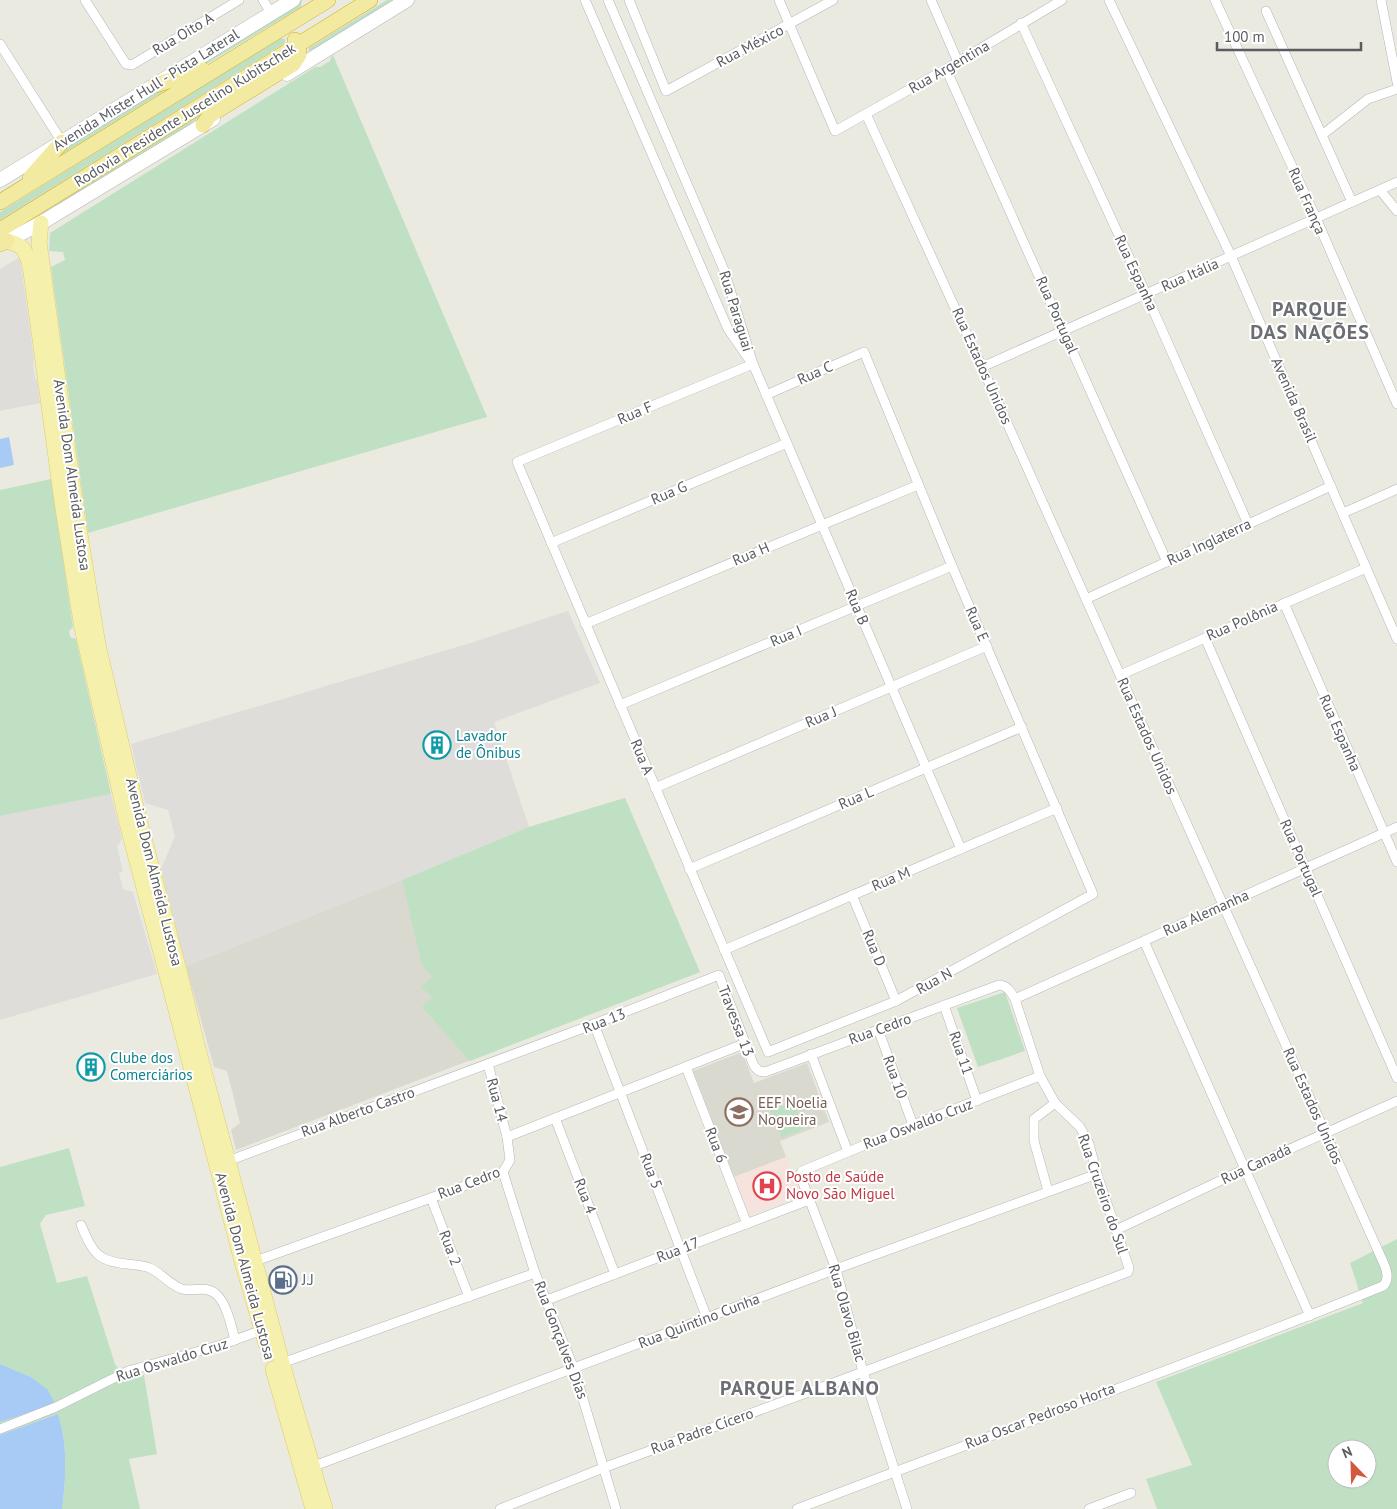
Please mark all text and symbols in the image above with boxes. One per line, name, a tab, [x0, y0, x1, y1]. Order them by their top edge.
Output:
street label: Rua Oito A	[149, 8, 217, 59]
street label: Rua México	[713, 20, 787, 71]
scale bar	[1217, 20, 1361, 52]
street label: Avenida Mister Hull - Pista Lateral	[49, 24, 243, 155]
text: 100 m	[1224, 27, 1265, 46]
street label: Rua Argentina	[905, 36, 993, 97]
street label: Rodovia Presidente Juscelino Kubitschek	[70, 38, 300, 191]
street label: Rua França	[1284, 164, 1331, 237]
street label: Rua Espanha	[1110, 232, 1162, 314]
street label: Rua Itália	[1158, 253, 1222, 296]
street label: Rua Paraguai	[715, 268, 758, 354]
street label: Rua Portugal	[1032, 273, 1083, 357]
district label: PARQUE DAS NAÇÕES	[1250, 296, 1370, 345]
street label: Rua Estados Unidos	[948, 304, 1017, 427]
street label: Avenida Brasil	[1267, 355, 1322, 446]
street label: Rua C	[794, 356, 836, 389]
street label: Avenida Dom Almeida Lustosa	[50, 378, 95, 572]
street label: Rua F	[614, 397, 655, 428]
street label: Rua G	[648, 476, 690, 509]
street label: Rua Inglaterra	[1164, 514, 1254, 569]
street label: Rua H	[729, 537, 772, 570]
street label: Rua B	[841, 586, 873, 628]
street label: Rua Polônia	[1203, 596, 1281, 645]
street label: Rua E	[961, 603, 994, 644]
street label: Rua I	[767, 620, 805, 651]
street label: Rua Estados Unidos	[1113, 674, 1182, 797]
street label: Rua Espanha	[1315, 691, 1366, 774]
street label: Rua J	[802, 701, 840, 732]
place label: Lavador de Ônibus	[456, 726, 521, 762]
building icon: Lavador de Ônibus	[422, 730, 452, 760]
street label: Rua A	[627, 736, 658, 778]
street label: Avenida Dom Almeida Lustosa	[122, 776, 187, 968]
street label: Rua L	[835, 782, 876, 813]
street label: Rua Portugal	[1276, 816, 1327, 900]
street label: Rua M	[869, 862, 913, 895]
street label: Rua Alemanha	[1160, 885, 1252, 940]
street label: Rua D	[858, 927, 891, 969]
street label: Rua N	[912, 963, 955, 998]
street label: Travessa 13	[714, 983, 759, 1059]
street label: Rua 13	[580, 1004, 628, 1037]
street label: Rua Cedro	[846, 1008, 914, 1049]
street label: Rua 11	[945, 1029, 978, 1077]
street label: Rua Estados Unidos	[1279, 1044, 1348, 1167]
place label: Clube dos Comerciários	[110, 1048, 193, 1084]
building icon: Clube dos Comerciários	[76, 1052, 106, 1082]
street label: Rua 10	[879, 1053, 912, 1101]
street label: Rua 14	[483, 1076, 512, 1124]
street label: Rua Alberto Castro	[298, 1082, 417, 1141]
place label: EEF Noelia Nogueira	[758, 1093, 827, 1129]
street label: Rua Oswaldo Cruz	[860, 1094, 975, 1153]
school or university icon: EEF Noelia Nogueira	[724, 1097, 754, 1127]
street label: Rua 6	[701, 1124, 732, 1165]
street label: Rua Cruzeiro do Sul	[1074, 1131, 1133, 1257]
street label: Rua Canadá	[1218, 1139, 1294, 1188]
street label: Rua 5	[636, 1150, 667, 1191]
street label: Rua Cedro	[435, 1162, 503, 1203]
place label: Posto de Saúde Novo São Miguel	[786, 1167, 895, 1203]
street label: Avenida Dom Almeida Lustosa	[211, 1170, 280, 1362]
hospital icon: Posto de Saúde Novo São Miguel	[752, 1171, 782, 1201]
street label: Rua 4	[570, 1175, 601, 1216]
street label: Rua 2	[435, 1227, 466, 1268]
street label: Rua 17	[654, 1233, 702, 1266]
street label: Rua Olavo Bilac	[824, 1262, 871, 1364]
fuel station icon: J.J	[268, 1265, 298, 1295]
place label: J.J	[301, 1270, 314, 1289]
street label: Rua Gonçalves Días	[530, 1278, 593, 1402]
street label: Rua Quintino Cunha	[635, 1289, 762, 1352]
street label: Rua Oswaldo Cruz	[114, 1333, 230, 1386]
district label: PARQUE ALBANO	[720, 1375, 880, 1401]
street label: Rua Oscar Pedroso Horta	[962, 1378, 1118, 1453]
street label: Rua Padre Cícero	[648, 1403, 756, 1458]
north arrow	[1327, 1439, 1377, 1489]
text: N	[1339, 1442, 1355, 1462]

